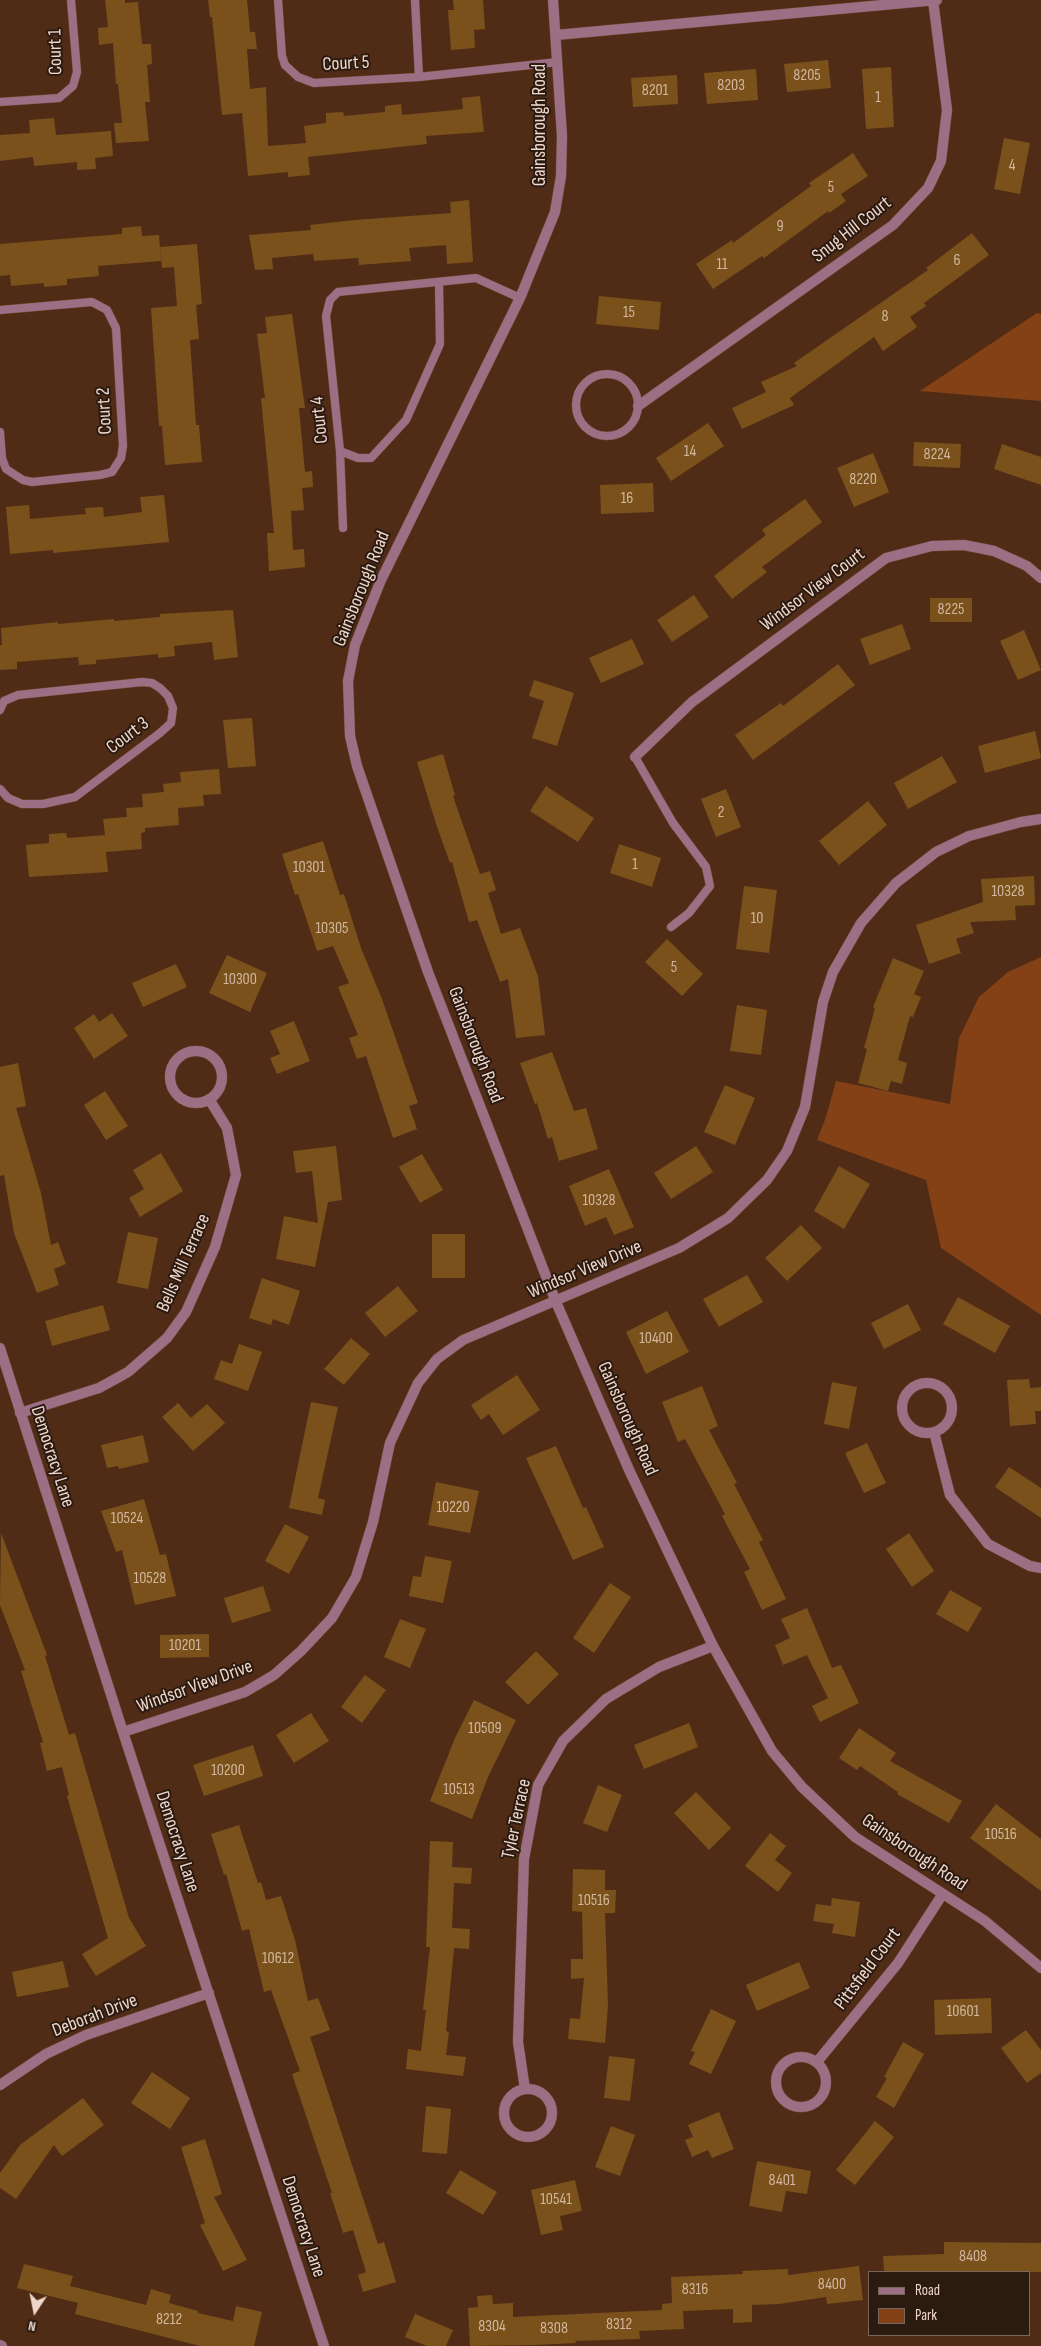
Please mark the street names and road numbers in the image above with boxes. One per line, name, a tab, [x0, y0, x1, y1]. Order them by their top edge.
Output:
street label: Court 1	[44, 29, 68, 75]
street label: Court 5	[322, 51, 370, 77]
street label: Gainsborough Road	[529, 64, 551, 186]
street label: Snug Hill Court	[808, 192, 896, 268]
street label: Court 2	[92, 387, 118, 435]
street label: Court 4	[306, 395, 334, 445]
street label: Gainsborough Road	[329, 528, 395, 650]
street label: Windsor View Court	[756, 543, 870, 637]
street label: Court 3	[102, 713, 154, 759]
street label: Gainsborough Road	[442, 984, 508, 1106]
street label: Bells Mill Terrace	[152, 1210, 216, 1316]
street label: Windsor View Drive	[525, 1236, 645, 1304]
street label: Gainsborough Road	[592, 1358, 662, 1480]
street label: Democracy Lane	[25, 1404, 79, 1510]
street label: Windsor View Drive	[134, 1655, 256, 1719]
street label: Tyler Terrace	[497, 1777, 537, 1861]
street label: Democracy Lane	[150, 1789, 204, 1895]
street label: Gainsborough Road	[857, 1809, 971, 1897]
street label: Pittsfield Court	[830, 1924, 906, 2014]
street label: Deborah Drive	[49, 1989, 141, 2043]
street label: Democracy Lane	[276, 2174, 330, 2280]

